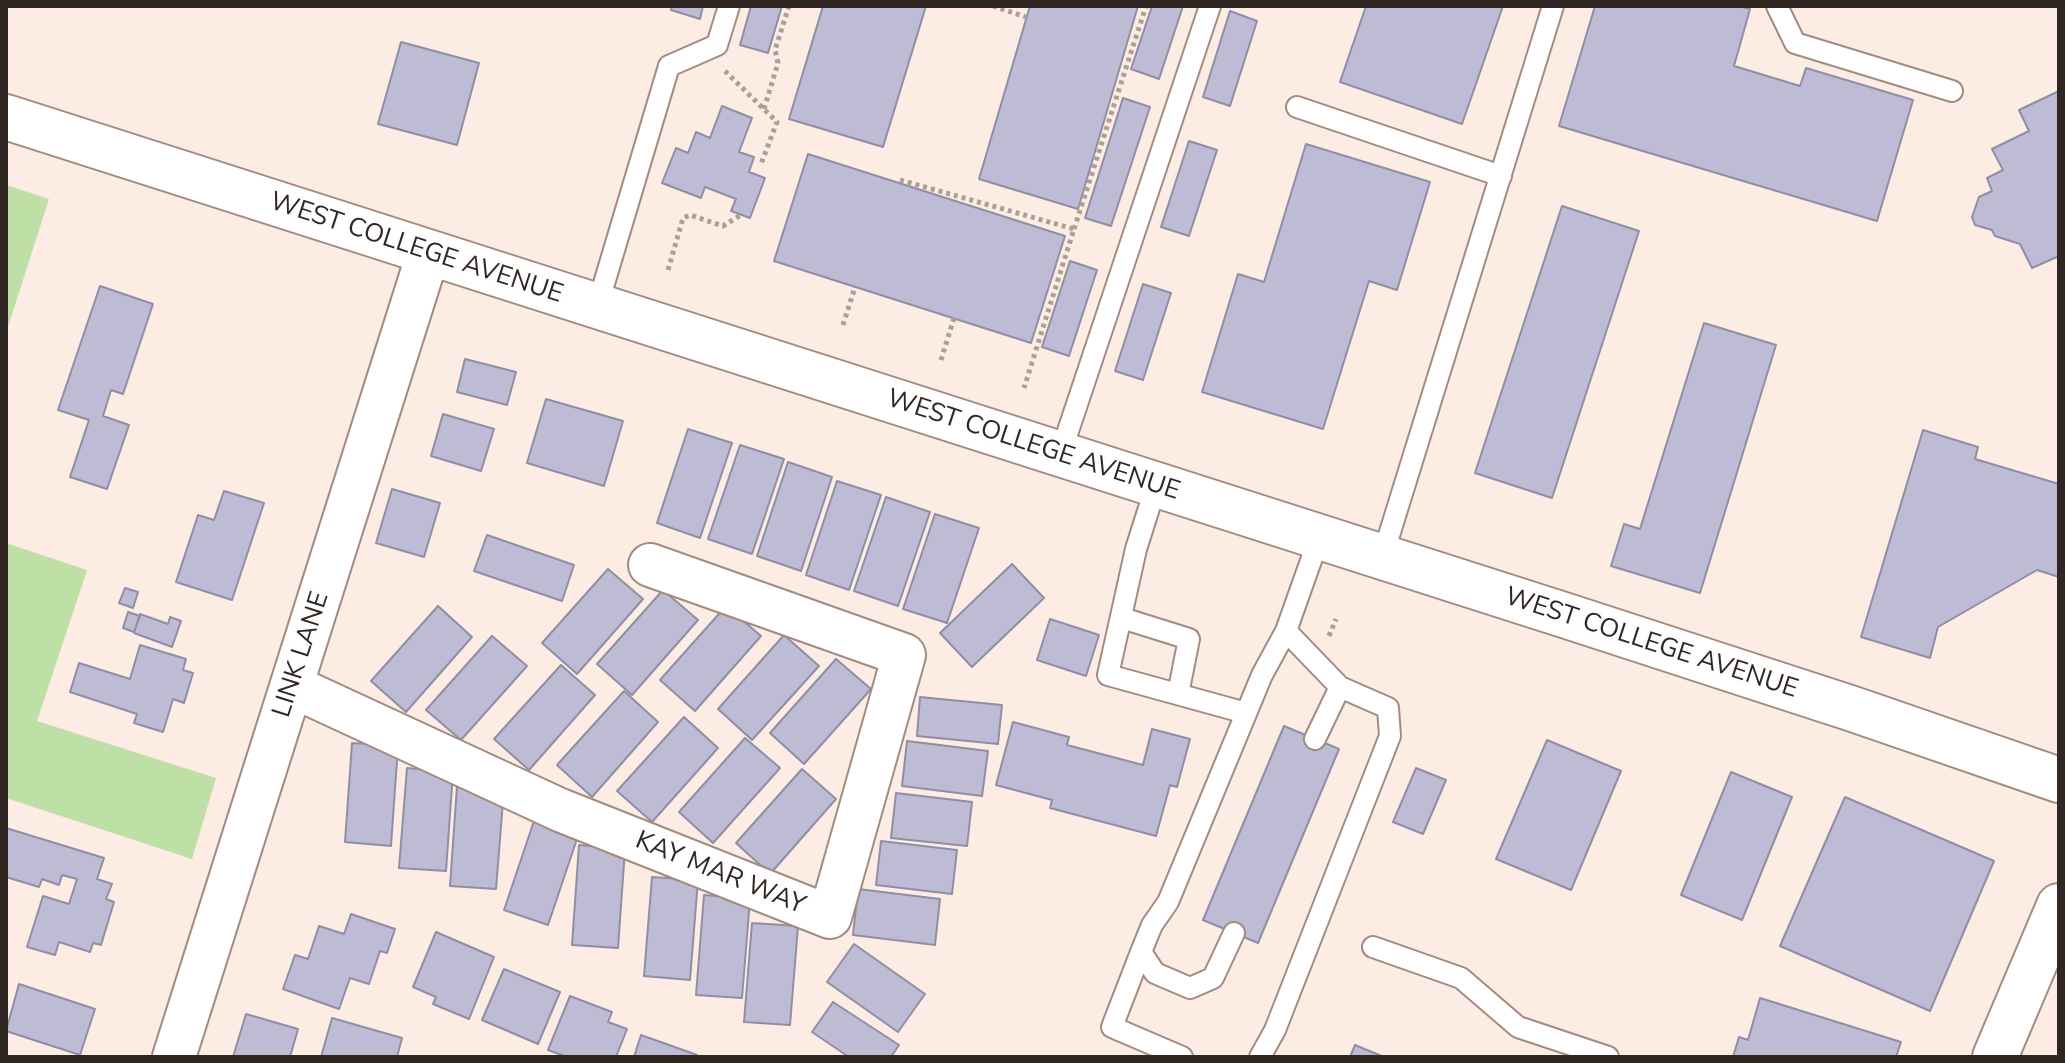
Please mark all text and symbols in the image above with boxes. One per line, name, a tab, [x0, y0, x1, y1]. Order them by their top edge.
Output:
street label: WEST COLLEGE AVENUE	[266, 187, 566, 311]
street label: WEST COLLEGE AVENUE	[883, 384, 1183, 508]
street label: WEST COLLEGE AVENUE	[1501, 582, 1801, 706]
street label: LINK LANE	[267, 588, 337, 722]
street label: KAY MAR WAY	[631, 826, 809, 922]

